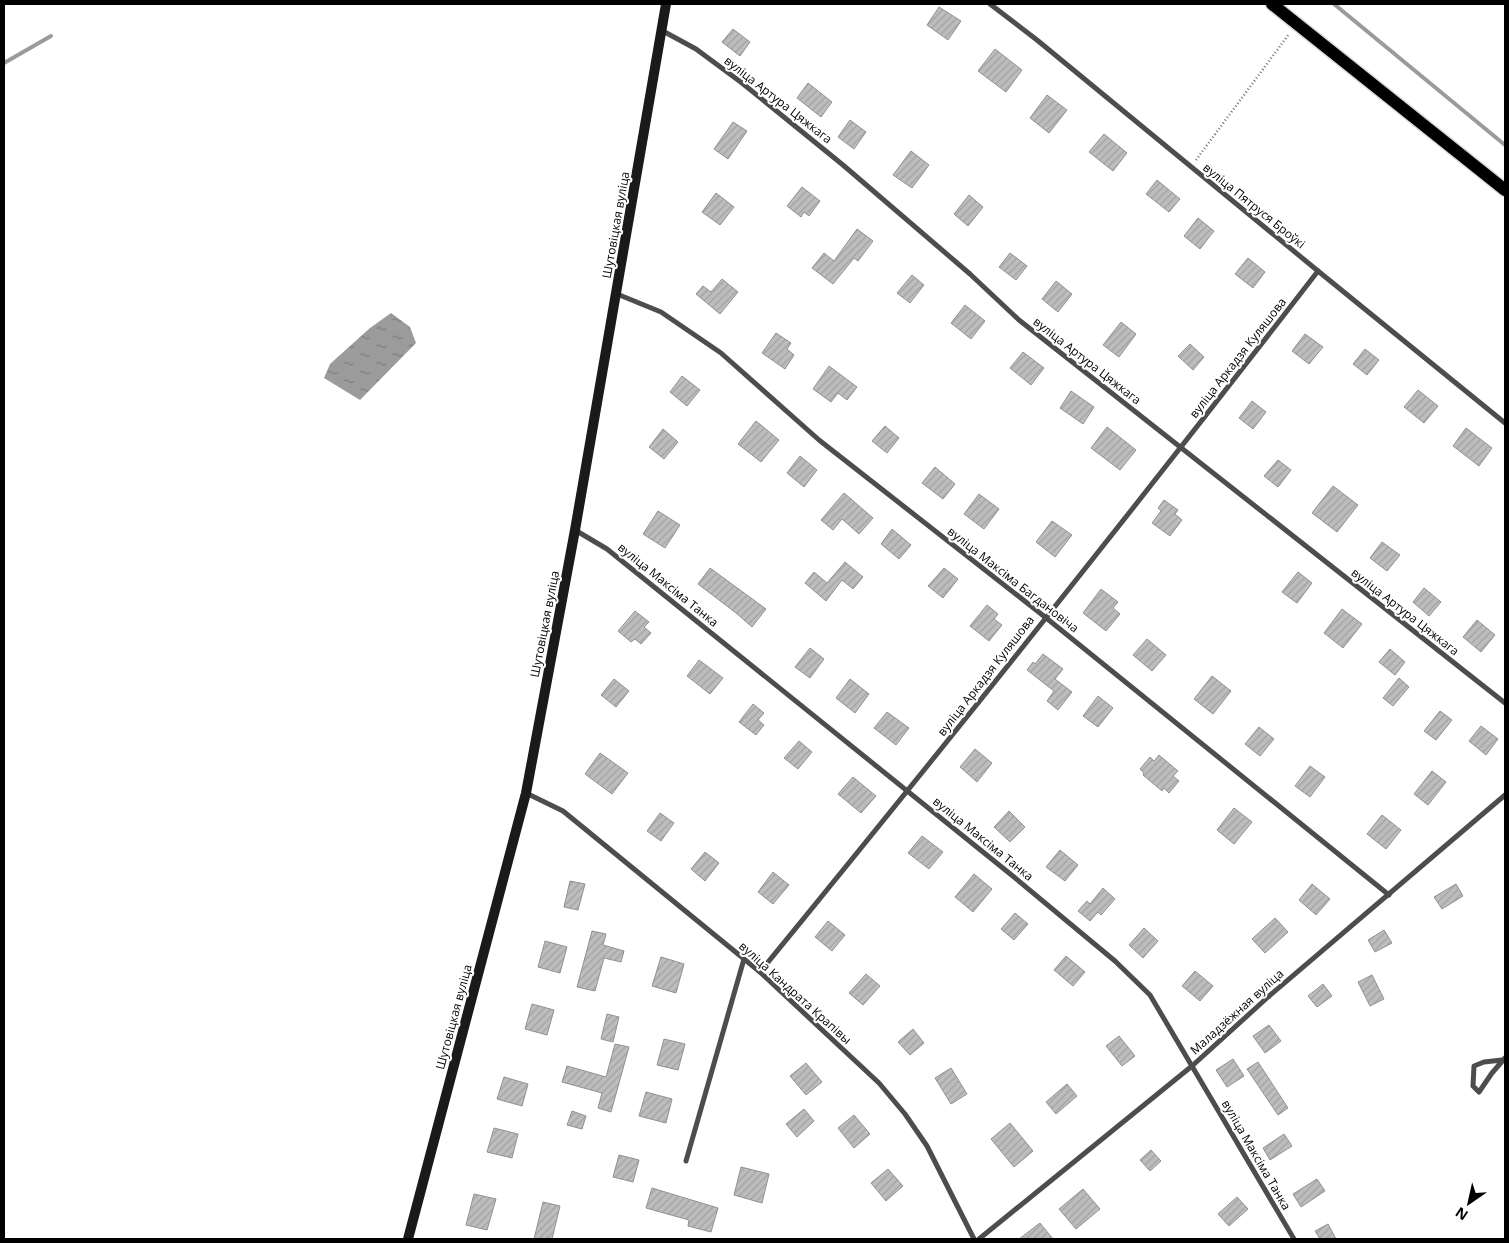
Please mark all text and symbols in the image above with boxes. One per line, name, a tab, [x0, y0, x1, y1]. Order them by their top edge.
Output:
street label: вуліца Артура Цяжкага	[721, 52, 836, 147]
street label: вуліца Пятруся Броўкі	[1200, 159, 1309, 252]
street label: Шутовіцкая вуліца	[598, 170, 633, 280]
street label: вуліца Аркадзя Куляшова	[1185, 294, 1290, 421]
street label: вуліца Артура Цяжкага	[1030, 313, 1145, 408]
street label: вуліца Максіма Багдановіча	[944, 523, 1083, 636]
street label: вуліца Максіма Танка	[614, 539, 722, 631]
street label: вуліца Артура Цяжкага	[1348, 564, 1463, 659]
street label: Шутовіцкая вуліца	[526, 569, 563, 679]
street label: вуліца Аркадзя Куляшова	[933, 612, 1038, 739]
street label: вуліца Максіма Танка	[929, 793, 1037, 885]
street label: вуліца Кандрата Крапівы	[735, 937, 855, 1048]
street label: Шутовіцкая вуліца	[431, 962, 476, 1071]
street label: Маладзёжная вуліца	[1186, 965, 1287, 1058]
street label: вуліца Максіма Танка	[1218, 1096, 1295, 1213]
north arrow	[1444, 1178, 1494, 1228]
text: N	[1451, 1203, 1471, 1225]

